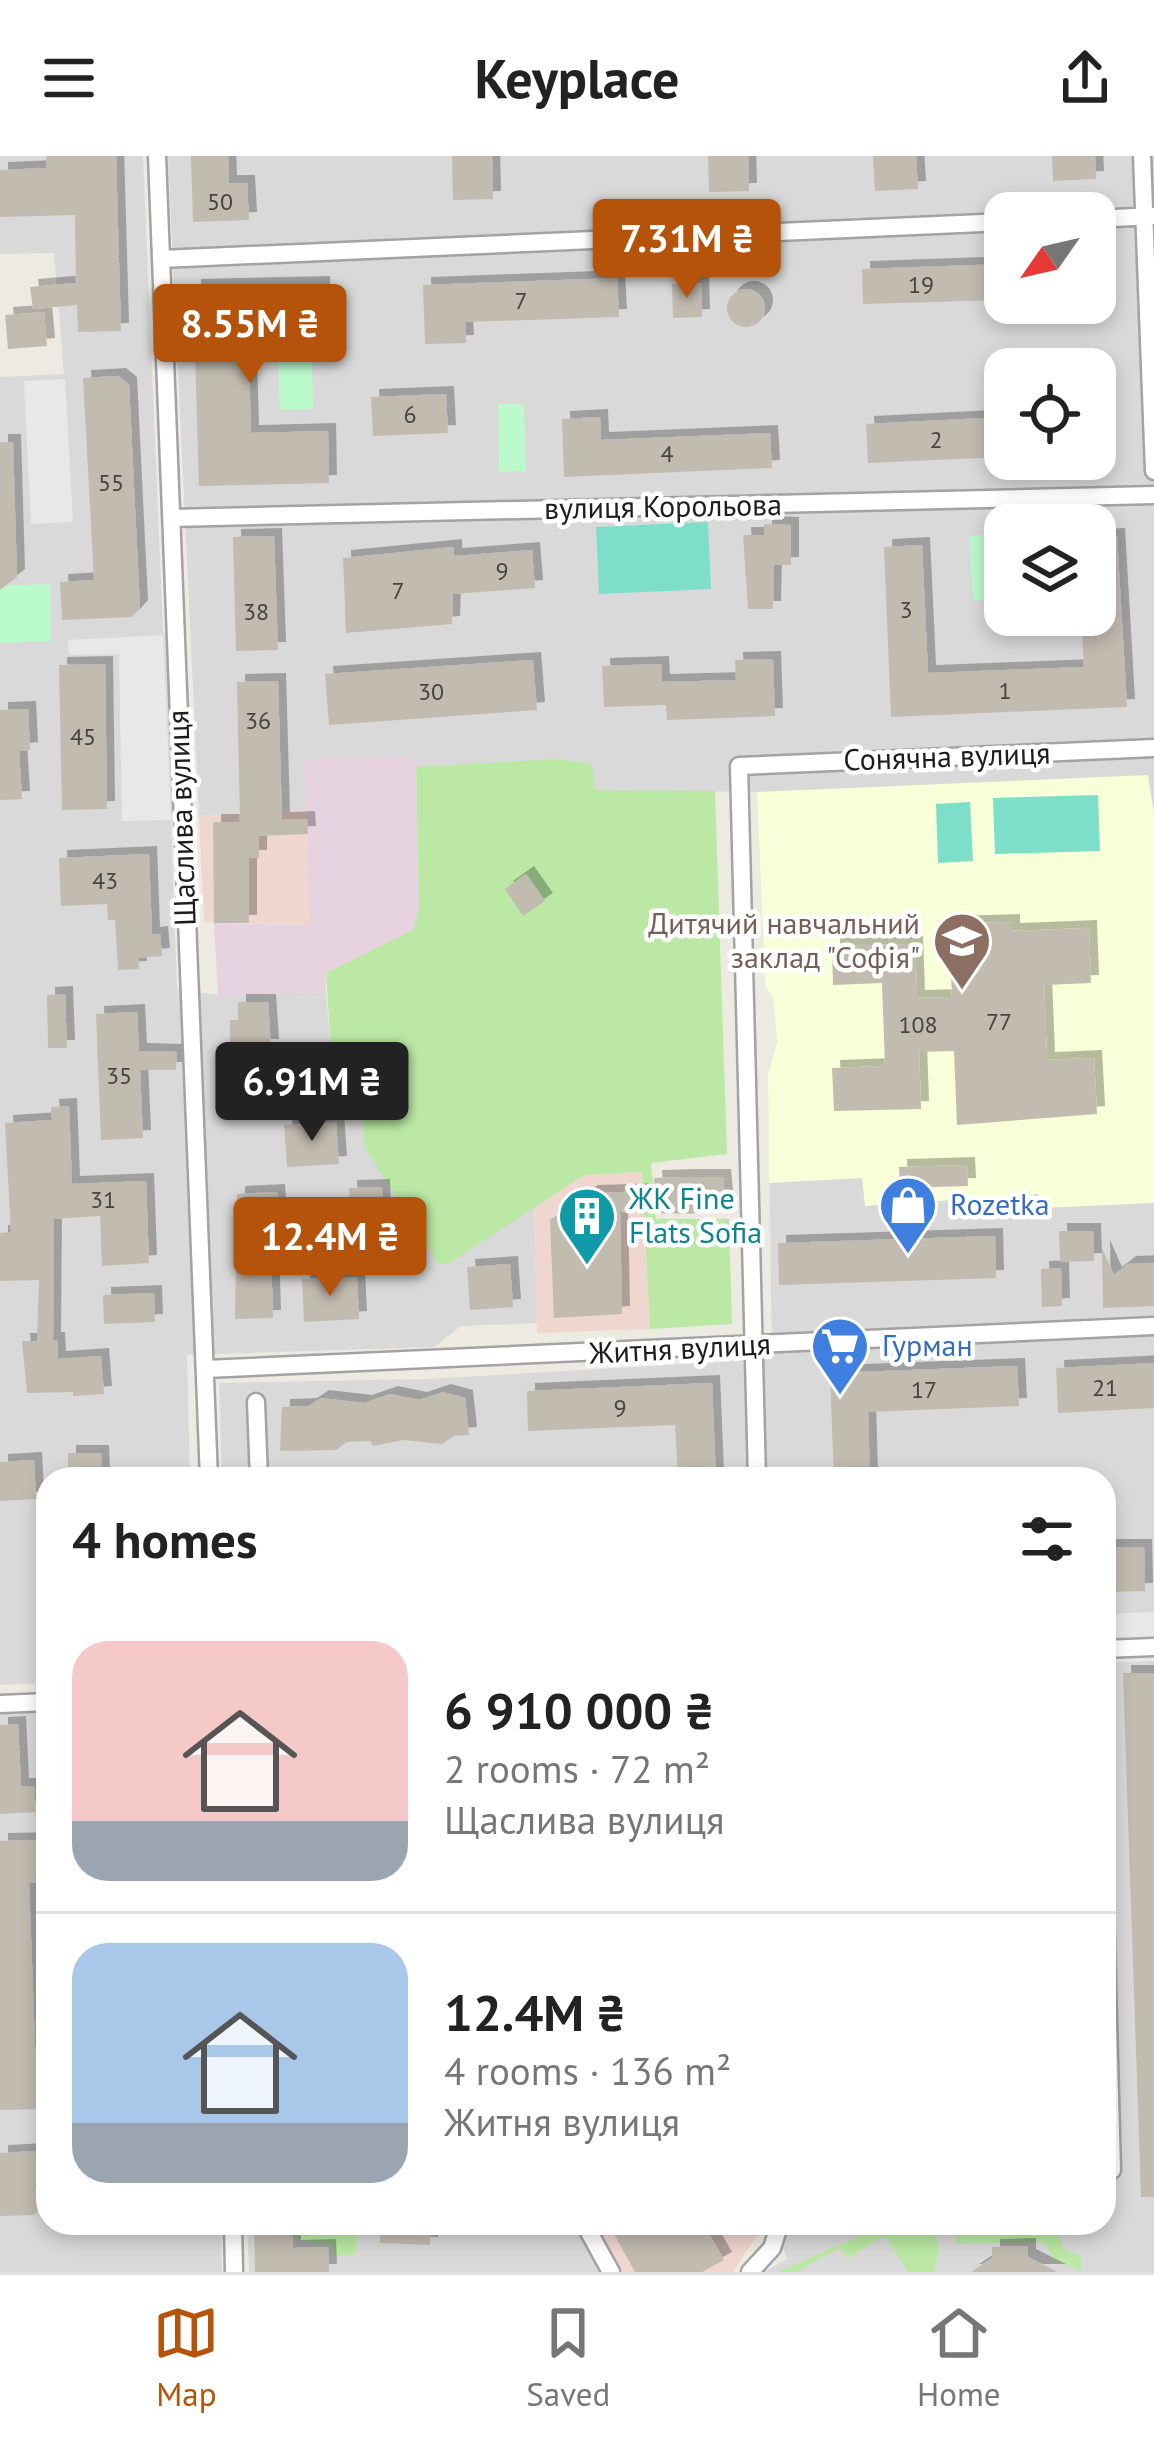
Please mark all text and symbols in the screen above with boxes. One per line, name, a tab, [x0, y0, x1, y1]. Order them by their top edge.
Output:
text: Keyplace	[474, 43, 680, 113]
icon: menu	[36, 45, 102, 111]
icon: share	[1052, 45, 1118, 111]
house number: 50	[207, 186, 233, 217]
north arrow	[984, 192, 1116, 324]
map controls	[984, 192, 1116, 636]
pin: 7.31M ₴	[576, 199, 798, 301]
text: 7.31M ₴	[620, 212, 754, 263]
house number: 19	[908, 269, 934, 300]
pin: 8.55M ₴	[139, 284, 361, 386]
house number: 7	[514, 285, 528, 316]
text: 8.55M ₴	[180, 297, 320, 348]
button: locate	[984, 348, 1116, 480]
house number: 6	[403, 399, 417, 430]
house number: 2	[929, 424, 943, 455]
house number: 4	[660, 438, 674, 469]
house number: 55	[98, 467, 124, 498]
street label: вулиця Корольова	[544, 484, 782, 527]
button: layers	[984, 504, 1116, 636]
house number: 9	[495, 555, 509, 586]
house number: 7	[391, 575, 405, 606]
house number: 3	[899, 594, 913, 625]
house number: 38	[243, 596, 269, 627]
house number: 1	[998, 675, 1012, 706]
house number: 30	[418, 676, 444, 707]
house number: 36	[245, 705, 271, 736]
street label: Щаслива вулиця	[157, 710, 204, 927]
house number: 45	[70, 721, 96, 752]
street label: Сонячна вулиця	[843, 732, 1051, 779]
house number: 43	[92, 865, 118, 896]
place label: Дитячий навчальний заклад "Софія"	[648, 903, 920, 976]
school or university icon: Дитячий навчальний заклад "Софія"	[931, 910, 993, 992]
house number: 77	[986, 1006, 1012, 1037]
house number: 108	[898, 1009, 938, 1040]
pin: 6.91M ₴	[201, 1042, 423, 1144]
text: 6.91M ₴	[242, 1055, 382, 1106]
house number: 35	[106, 1060, 132, 1091]
shop icon: Rozetka	[877, 1174, 939, 1256]
place label: ЖК Fine Flats Sofia	[628, 1178, 762, 1251]
house number: 31	[90, 1184, 116, 1215]
place label: Rozetka	[950, 1184, 1050, 1223]
building icon: ЖК Fine Flats Sofia	[556, 1185, 618, 1267]
pin: 12.4M ₴	[219, 1197, 441, 1299]
text: 12.4M ₴	[260, 1210, 400, 1261]
supermarket icon: Гурман	[809, 1315, 871, 1397]
street label: Житня вулиця	[587, 1323, 772, 1372]
place label: Гурман	[882, 1325, 973, 1364]
house number: 21	[1092, 1372, 1118, 1403]
house number: 17	[911, 1374, 937, 1405]
house number: 9	[613, 1392, 627, 1423]
text: 4 homes	[72, 1506, 258, 1572]
icon: filters	[1014, 1506, 1080, 1572]
text: 6 910 000 ₴	[444, 1677, 714, 1743]
icon: home	[168, 1689, 312, 1833]
text: 2 rooms · 72 m²	[444, 1743, 710, 1794]
text: Щаслива вулиця	[444, 1794, 725, 1845]
text: 12.4M ₴	[444, 1979, 626, 2045]
icon: home	[168, 1991, 312, 2135]
text: 4 rooms · 136 m²	[444, 2045, 731, 2096]
text: Житня вулиця	[444, 2096, 680, 2147]
tab: Map	[153, 2300, 219, 2415]
tab: Saved	[526, 2300, 610, 2415]
tab: Home	[917, 2300, 1001, 2415]

